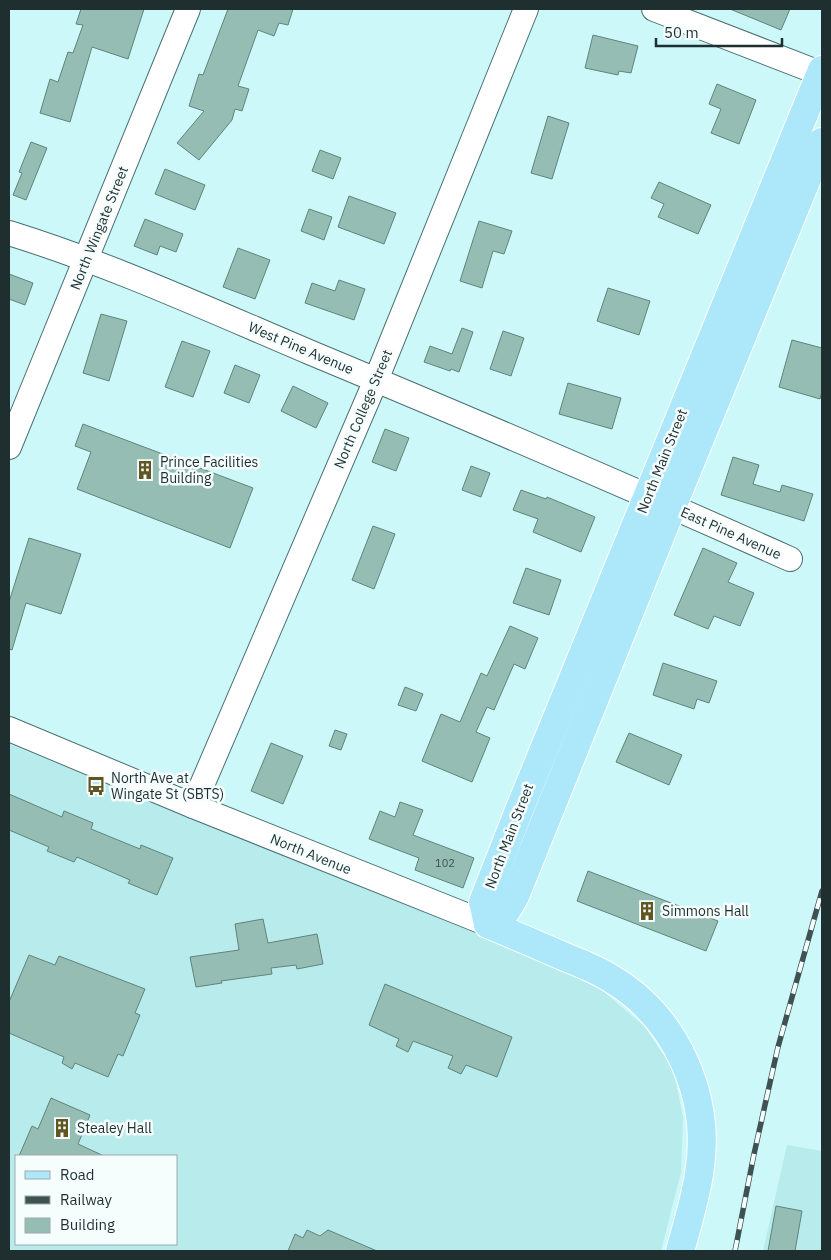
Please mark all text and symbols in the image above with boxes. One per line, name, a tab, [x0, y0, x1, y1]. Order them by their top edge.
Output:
scale bar	[656, 15, 782, 47]
text: 50 m	[664, 23, 699, 42]
street label: North Wingate Street	[66, 163, 132, 293]
street label: West Pine Avenue	[246, 318, 357, 378]
street label: North College Street	[330, 347, 396, 471]
street label: North Main Street	[633, 406, 691, 516]
place label: Prince Facilities Building	[160, 453, 259, 487]
building icon: Prince Facilities Building	[134, 459, 156, 481]
street label: East Pine Avenue	[678, 503, 784, 563]
place label: North Ave at Wingate St (SBTS)	[111, 769, 224, 803]
bus stop icon: North Ave at Wingate St (SBTS)	[85, 775, 107, 797]
street label: North Main Street	[481, 781, 537, 891]
street label: North Avenue	[268, 830, 354, 879]
house number: 102	[435, 856, 455, 870]
building icon: Simmons Hall	[636, 900, 658, 922]
place label: Simmons Hall	[662, 902, 749, 920]
building icon: Stealey Hall	[51, 1117, 73, 1139]
place label: Stealey Hall	[77, 1119, 152, 1137]
legend	[15, 1155, 178, 1245]
text: Road	[60, 1165, 95, 1184]
text: Railway	[60, 1190, 113, 1209]
text: Building	[60, 1215, 115, 1234]

